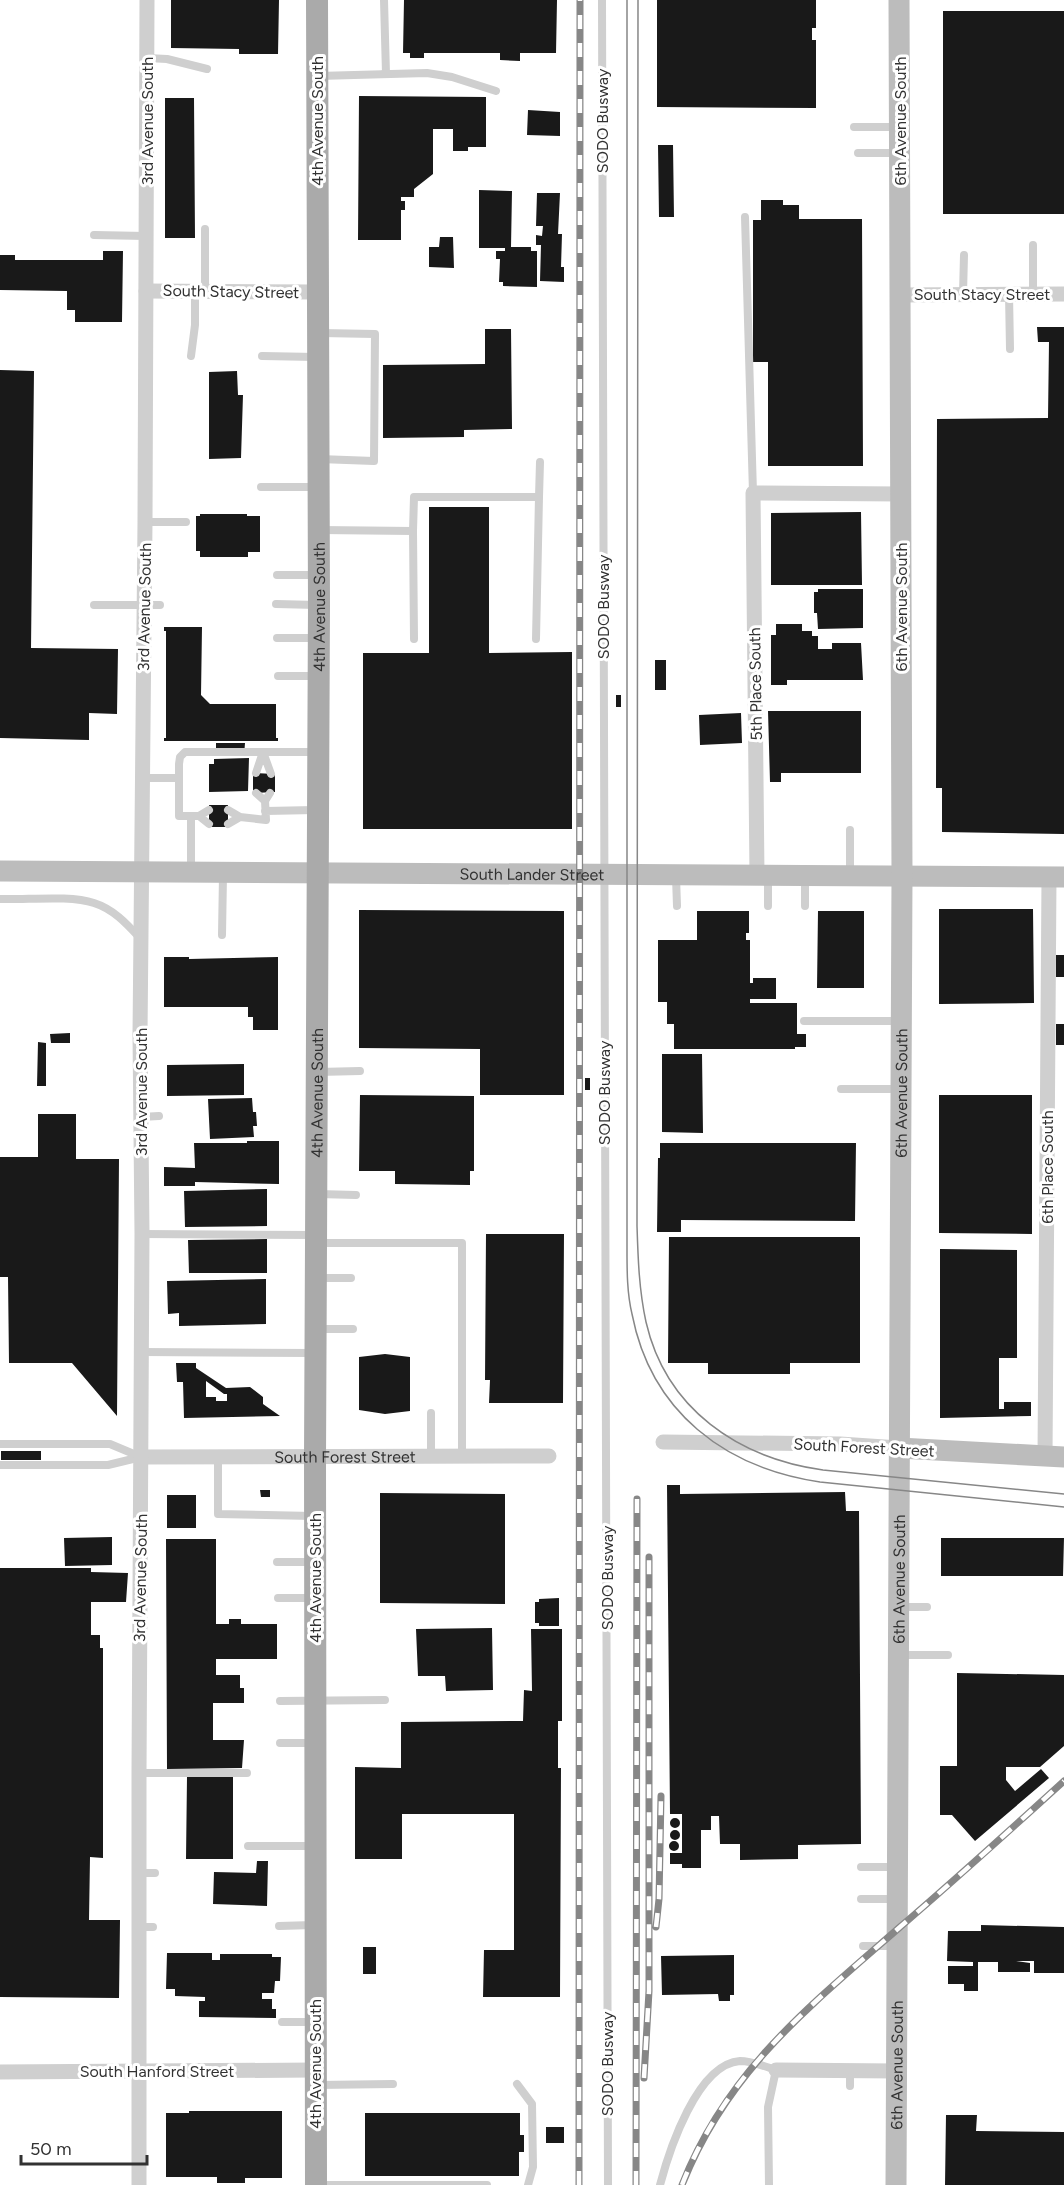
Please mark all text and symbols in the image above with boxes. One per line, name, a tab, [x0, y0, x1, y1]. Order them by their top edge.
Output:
street label: 4th Avenue South	[308, 56, 327, 186]
street label: 6th Avenue South	[891, 56, 910, 186]
street label: 3rd Avenue South	[138, 57, 157, 185]
street label: SODO Busway	[593, 68, 612, 173]
street label: South Stacy Street	[163, 281, 299, 302]
street label: South Stacy Street	[914, 285, 1050, 304]
street label: 4th Avenue South	[310, 542, 329, 672]
street label: 6th Avenue South	[892, 542, 911, 672]
street label: 3rd Avenue South	[134, 543, 155, 671]
street label: SODO Busway	[594, 554, 613, 659]
street label: 5th Place South	[745, 627, 766, 741]
street label: South Lander Street	[460, 865, 604, 884]
street label: 3rd Avenue South	[132, 1028, 151, 1156]
street label: 4th Avenue South	[307, 1028, 327, 1158]
street label: 6th Avenue South	[892, 1028, 911, 1158]
street label: SODO Busway	[595, 1040, 614, 1145]
street label: 6th Place South	[1038, 1110, 1057, 1224]
street label: South Forest Street	[793, 1434, 935, 1461]
street label: South Forest Street	[274, 1447, 416, 1467]
street label: 4th Avenue South	[306, 1513, 325, 1643]
street label: 3rd Avenue South	[130, 1514, 151, 1642]
street label: 6th Avenue South	[889, 1514, 909, 1644]
street label: SODO Busway	[598, 1525, 617, 1630]
street label: 4th Avenue South	[306, 1999, 325, 2129]
street label: 6th Avenue South	[887, 2000, 907, 2130]
street label: SODO Busway	[598, 2011, 617, 2116]
street label: South Hanford Street	[80, 2062, 234, 2081]
scale bar	[21, 2128, 147, 2166]
text: 50 m	[30, 2138, 72, 2160]

